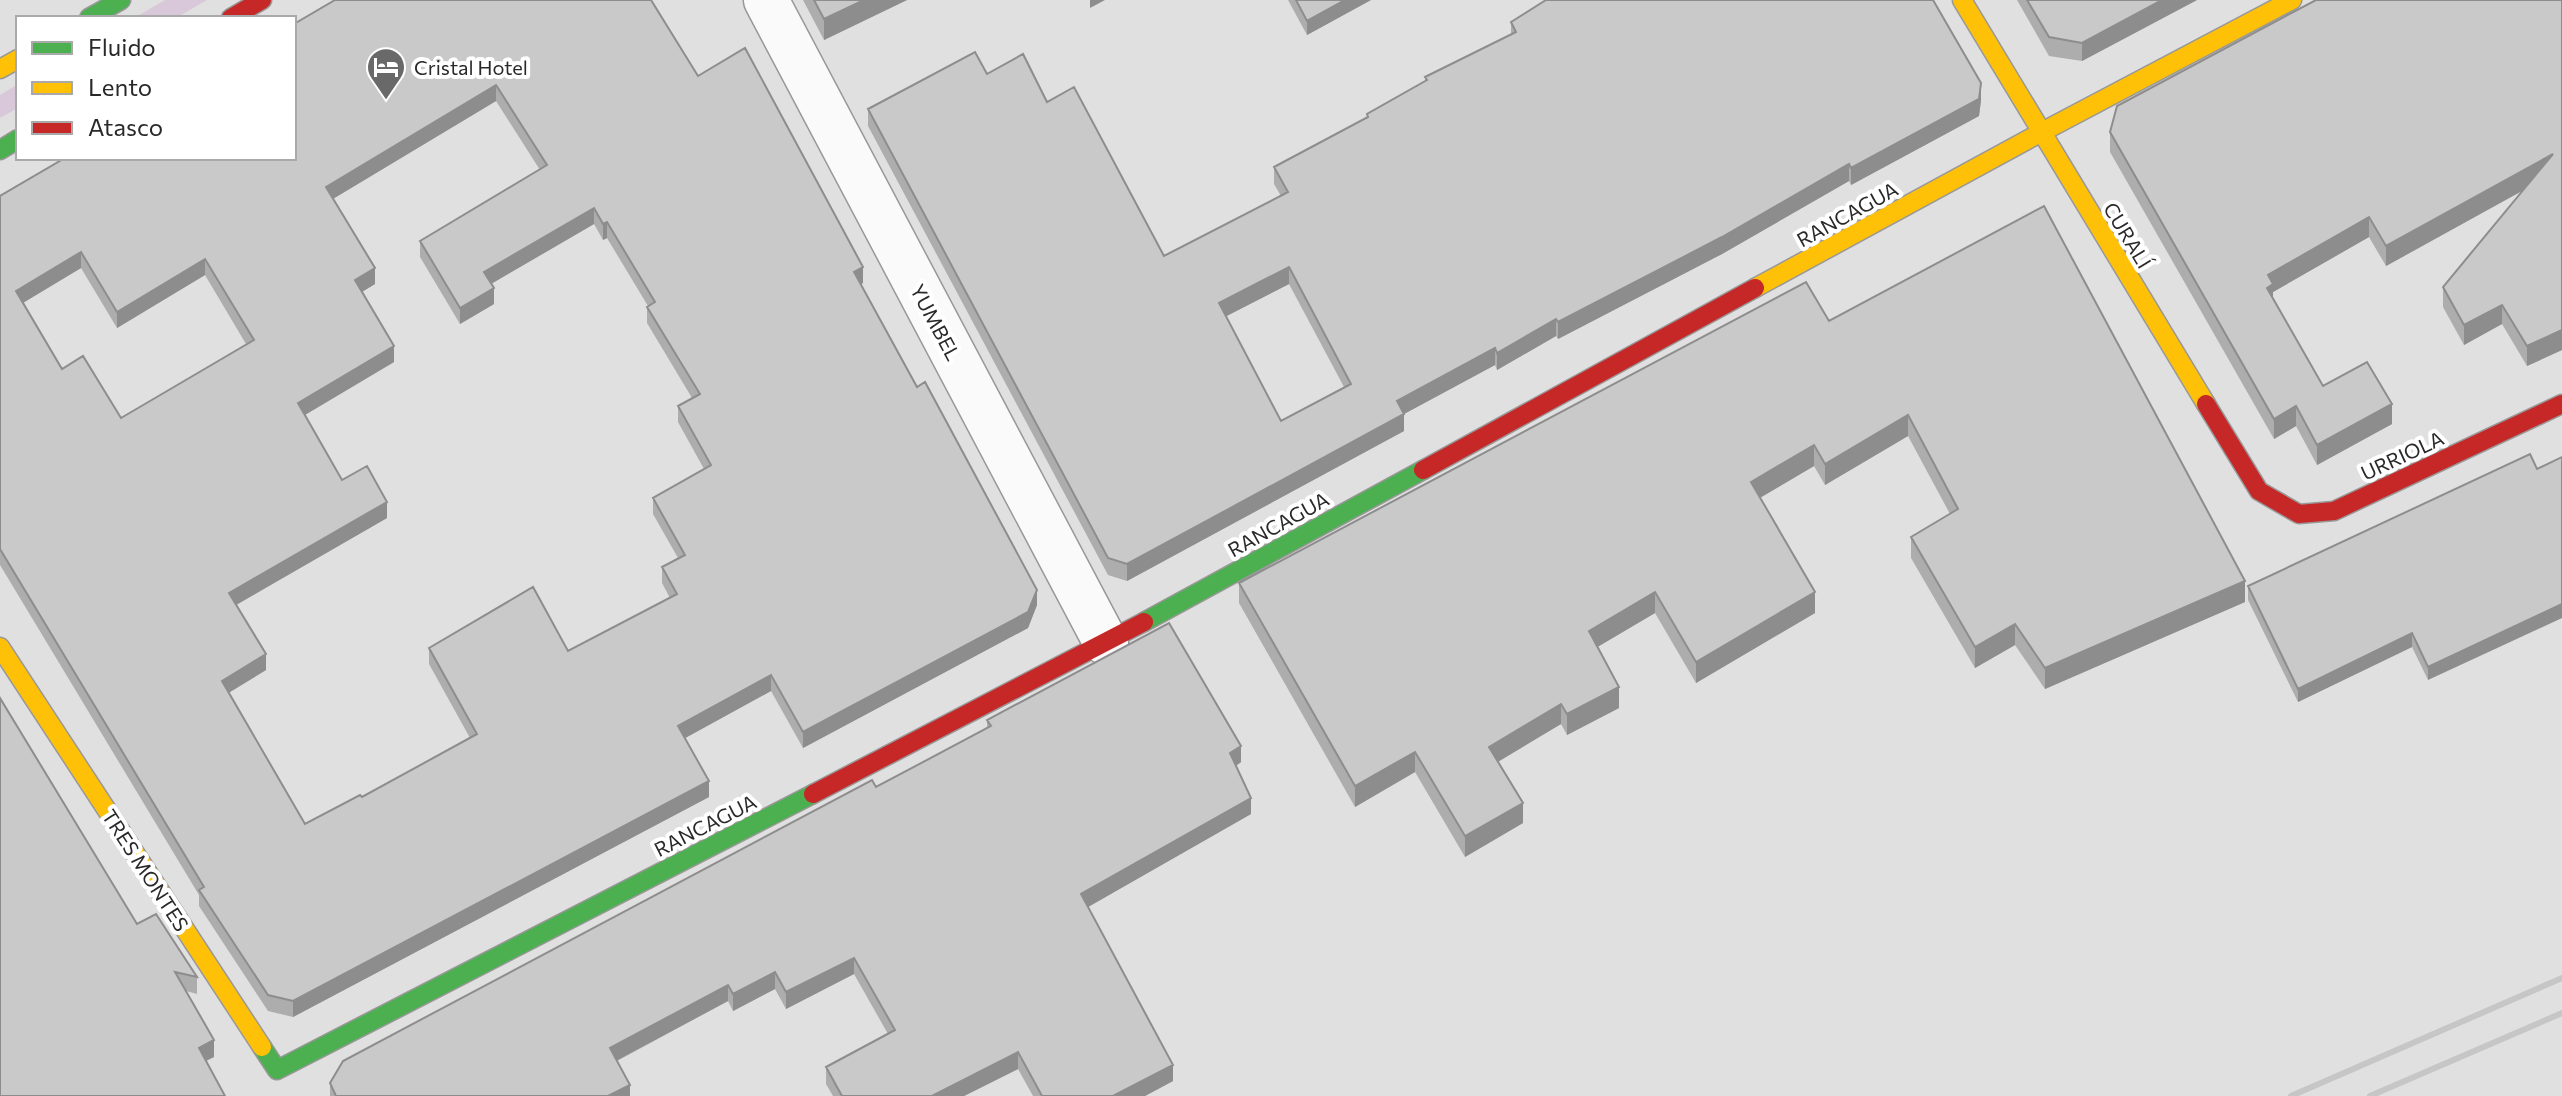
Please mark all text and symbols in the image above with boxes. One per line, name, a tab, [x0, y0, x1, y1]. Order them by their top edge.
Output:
legend	[16, 16, 296, 160]
text: Fluido	[88, 32, 156, 61]
hotel icon: Cristal Hotel	[365, 46, 407, 101]
place label: Cristal Hotel	[414, 55, 528, 79]
text: Lento	[88, 72, 152, 101]
text: Atasco	[88, 112, 163, 141]
street label: RANCAGUA	[1792, 176, 1902, 252]
street label: CURALÍ	[2099, 198, 2157, 273]
street label: YUMBEL	[906, 280, 966, 364]
street label: URRIOLA	[2357, 425, 2447, 485]
street label: RANCAGUA	[1223, 486, 1333, 562]
street label: RANCAGUA	[650, 789, 760, 861]
street label: TRES MONTES	[98, 805, 194, 935]

